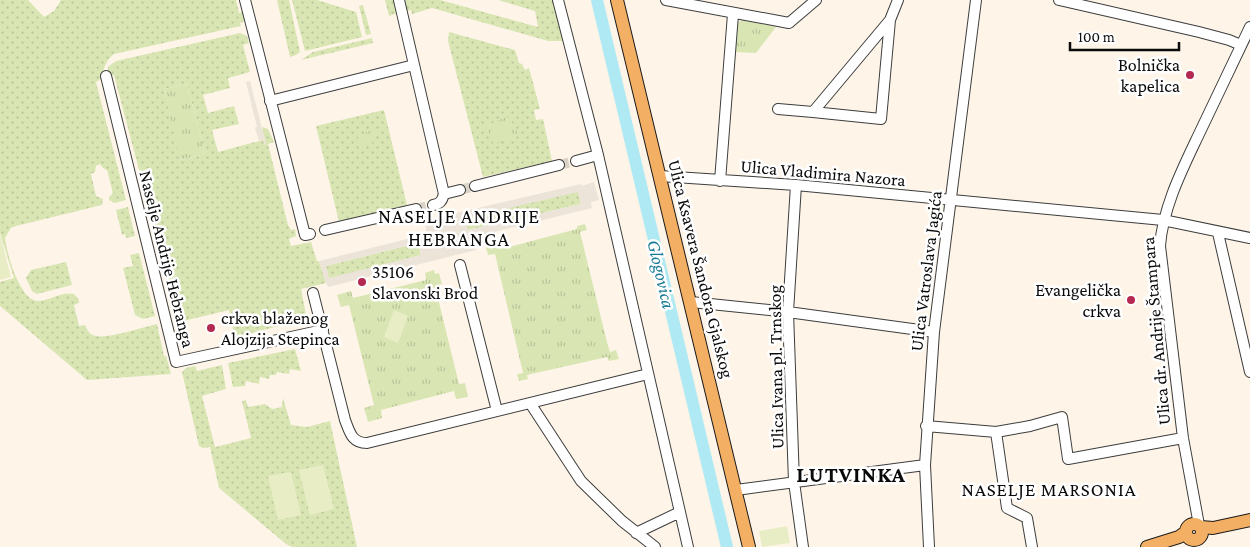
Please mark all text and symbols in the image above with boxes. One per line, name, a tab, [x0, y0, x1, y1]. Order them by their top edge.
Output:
scale bar	[1070, 20, 1179, 52]
text: 100 m	[1078, 29, 1115, 45]
place label: Bolnička kapelica	[1118, 55, 1180, 96]
marker: Bolnička kapelica	[1184, 69, 1196, 81]
street label: Ulica Vladimira Nazora	[740, 156, 906, 190]
street label: Ulica Ksavera Šandora Gjalskog	[663, 158, 738, 381]
street label: Naselje Andrije Hebranga	[134, 168, 199, 350]
street label: Ulica Vatroslava Jagića	[906, 189, 946, 353]
district label: NASELJE ANDRIJE HEBRANGA	[378, 205, 540, 250]
street label: Ulica dr. Andrije Štampara	[1138, 236, 1175, 426]
water label: Glogovica	[643, 238, 680, 311]
place label: 35106 Slavonski Brod	[372, 262, 479, 303]
marker: 35106 Slavonski Brod	[356, 276, 368, 288]
place label: Evangelička crkva	[1035, 280, 1121, 321]
street label: Ulica Ivana pl. Trnskog	[765, 284, 787, 449]
marker: Evangelička crkva	[1125, 294, 1137, 306]
place label: crkva blaženog Alojzija Stepinca	[221, 308, 340, 350]
marker: crkva blaženog Alojzija Stepinca	[205, 322, 217, 334]
district label: LUTVINKA	[796, 462, 906, 487]
district label: NASELJE MARSONIA	[962, 479, 1136, 500]

